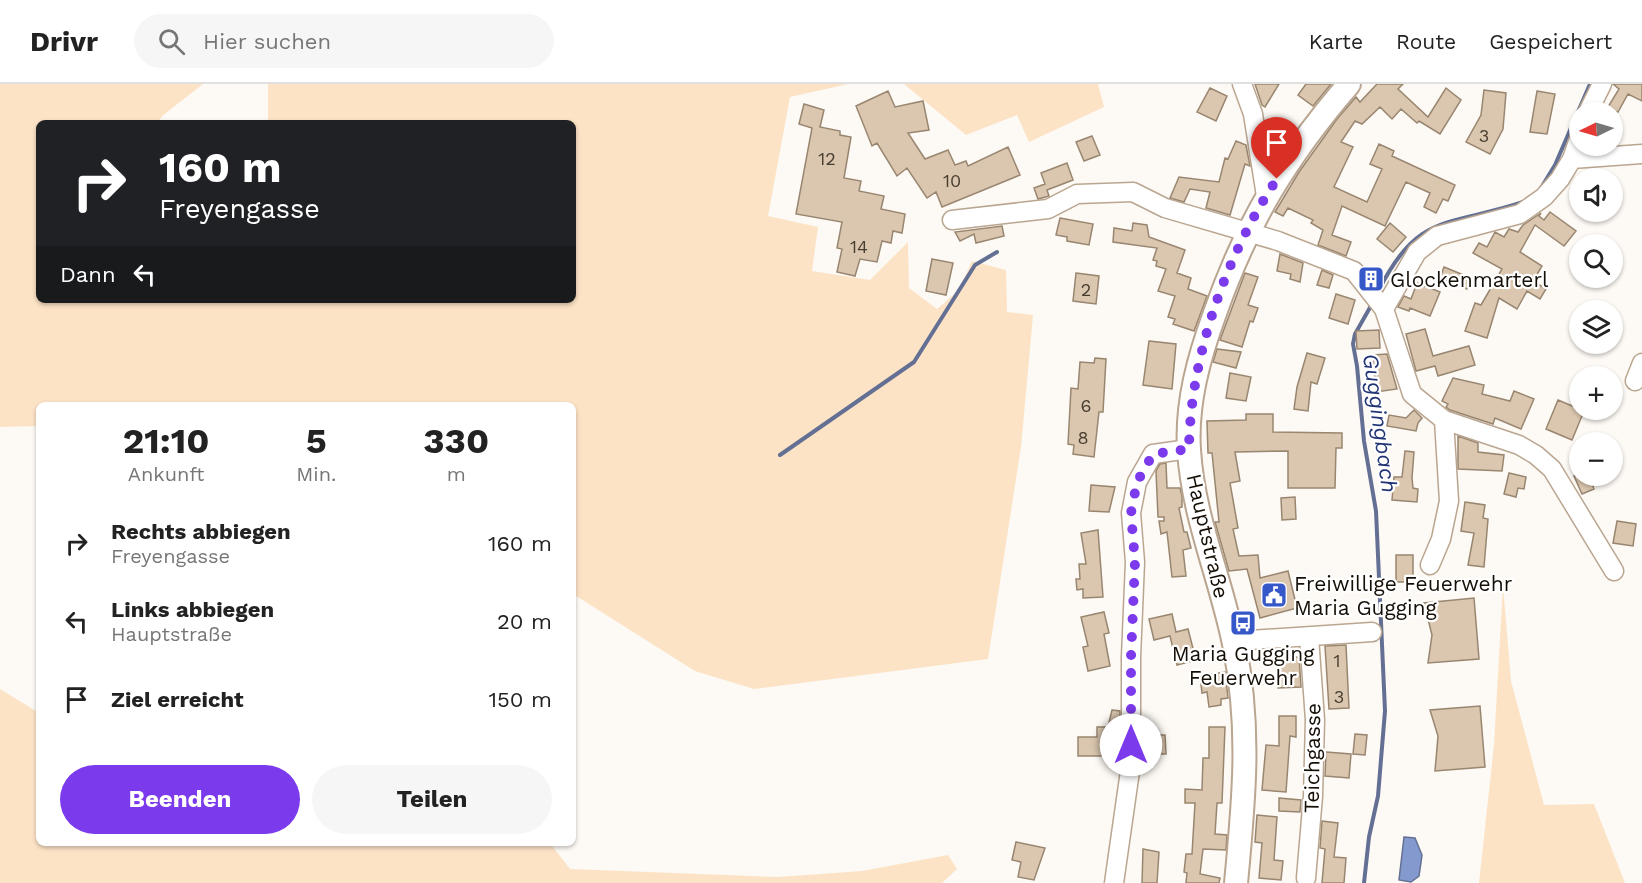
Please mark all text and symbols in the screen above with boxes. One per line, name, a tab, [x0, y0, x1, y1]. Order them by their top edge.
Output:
search box	[134, 14, 554, 68]
text: Drivr	[30, 25, 98, 58]
icon: search	[155, 25, 188, 58]
text: Hier suchen	[203, 29, 331, 54]
text: Karte	[1309, 29, 1363, 54]
text: Route	[1396, 29, 1456, 54]
text: Gespeichert	[1489, 29, 1612, 54]
north arrow	[1569, 102, 1623, 156]
map controls	[1569, 102, 1623, 486]
pin	[1251, 117, 1302, 179]
house number: 3	[1479, 125, 1489, 146]
icon: arrive	[1260, 126, 1293, 159]
text: 160 m	[159, 143, 282, 192]
icon: right	[60, 144, 138, 222]
house number: 12	[818, 148, 836, 169]
button: sound	[1569, 168, 1623, 222]
house number: 10	[943, 170, 961, 191]
text: Freyengasse	[159, 193, 320, 225]
button: search	[1569, 234, 1623, 288]
house number: 14	[850, 236, 868, 257]
icon: left	[128, 258, 161, 291]
text: Dann	[60, 262, 116, 287]
building icon: Glockenmarterl	[1356, 264, 1386, 294]
place label: Glockenmarterl	[1390, 267, 1549, 292]
house number: 2	[1081, 279, 1091, 300]
button: layers	[1569, 300, 1623, 354]
water label: Guggingbach	[1358, 352, 1402, 494]
button: +	[1569, 366, 1623, 420]
house number: 6	[1081, 395, 1091, 416]
text: 21:10	[123, 420, 209, 462]
text: 5	[306, 420, 327, 462]
text: 330	[423, 420, 489, 462]
house number: 8	[1077, 427, 1089, 448]
button: −	[1569, 432, 1623, 486]
text: Ankunft	[128, 462, 205, 486]
text: Min.	[296, 462, 336, 486]
text: m	[447, 462, 466, 486]
street label: Hauptstraße	[1182, 471, 1234, 601]
text: Rechts abbiegen	[111, 519, 291, 544]
icon: right	[60, 527, 93, 560]
text: 160 m	[488, 531, 552, 556]
text: Freyengasse	[111, 544, 230, 568]
place label: Freiwillige Feuerwehr Maria Gugging	[1294, 571, 1513, 620]
public building icon: Freiwillige Feuerwehr Maria Gugging	[1259, 580, 1289, 610]
text: Links abbiegen	[111, 597, 274, 622]
icon: left	[60, 605, 93, 638]
bus stop icon: Maria Gugging Feuerwehr	[1228, 608, 1258, 638]
text: 20 m	[497, 609, 552, 634]
text: Hauptstraße	[111, 622, 232, 646]
place label: Maria Gugging Feuerwehr	[1172, 641, 1315, 690]
house number: 1	[1333, 650, 1341, 671]
icon: arrive	[60, 683, 93, 716]
house number: 3	[1334, 686, 1344, 707]
text: Ziel erreicht	[111, 687, 244, 712]
text: 150 m	[488, 687, 552, 712]
street label: Teichgasse	[1299, 703, 1325, 813]
position arrow	[1099, 713, 1163, 777]
button: Beenden	[60, 765, 300, 834]
button: Teilen	[312, 765, 552, 834]

